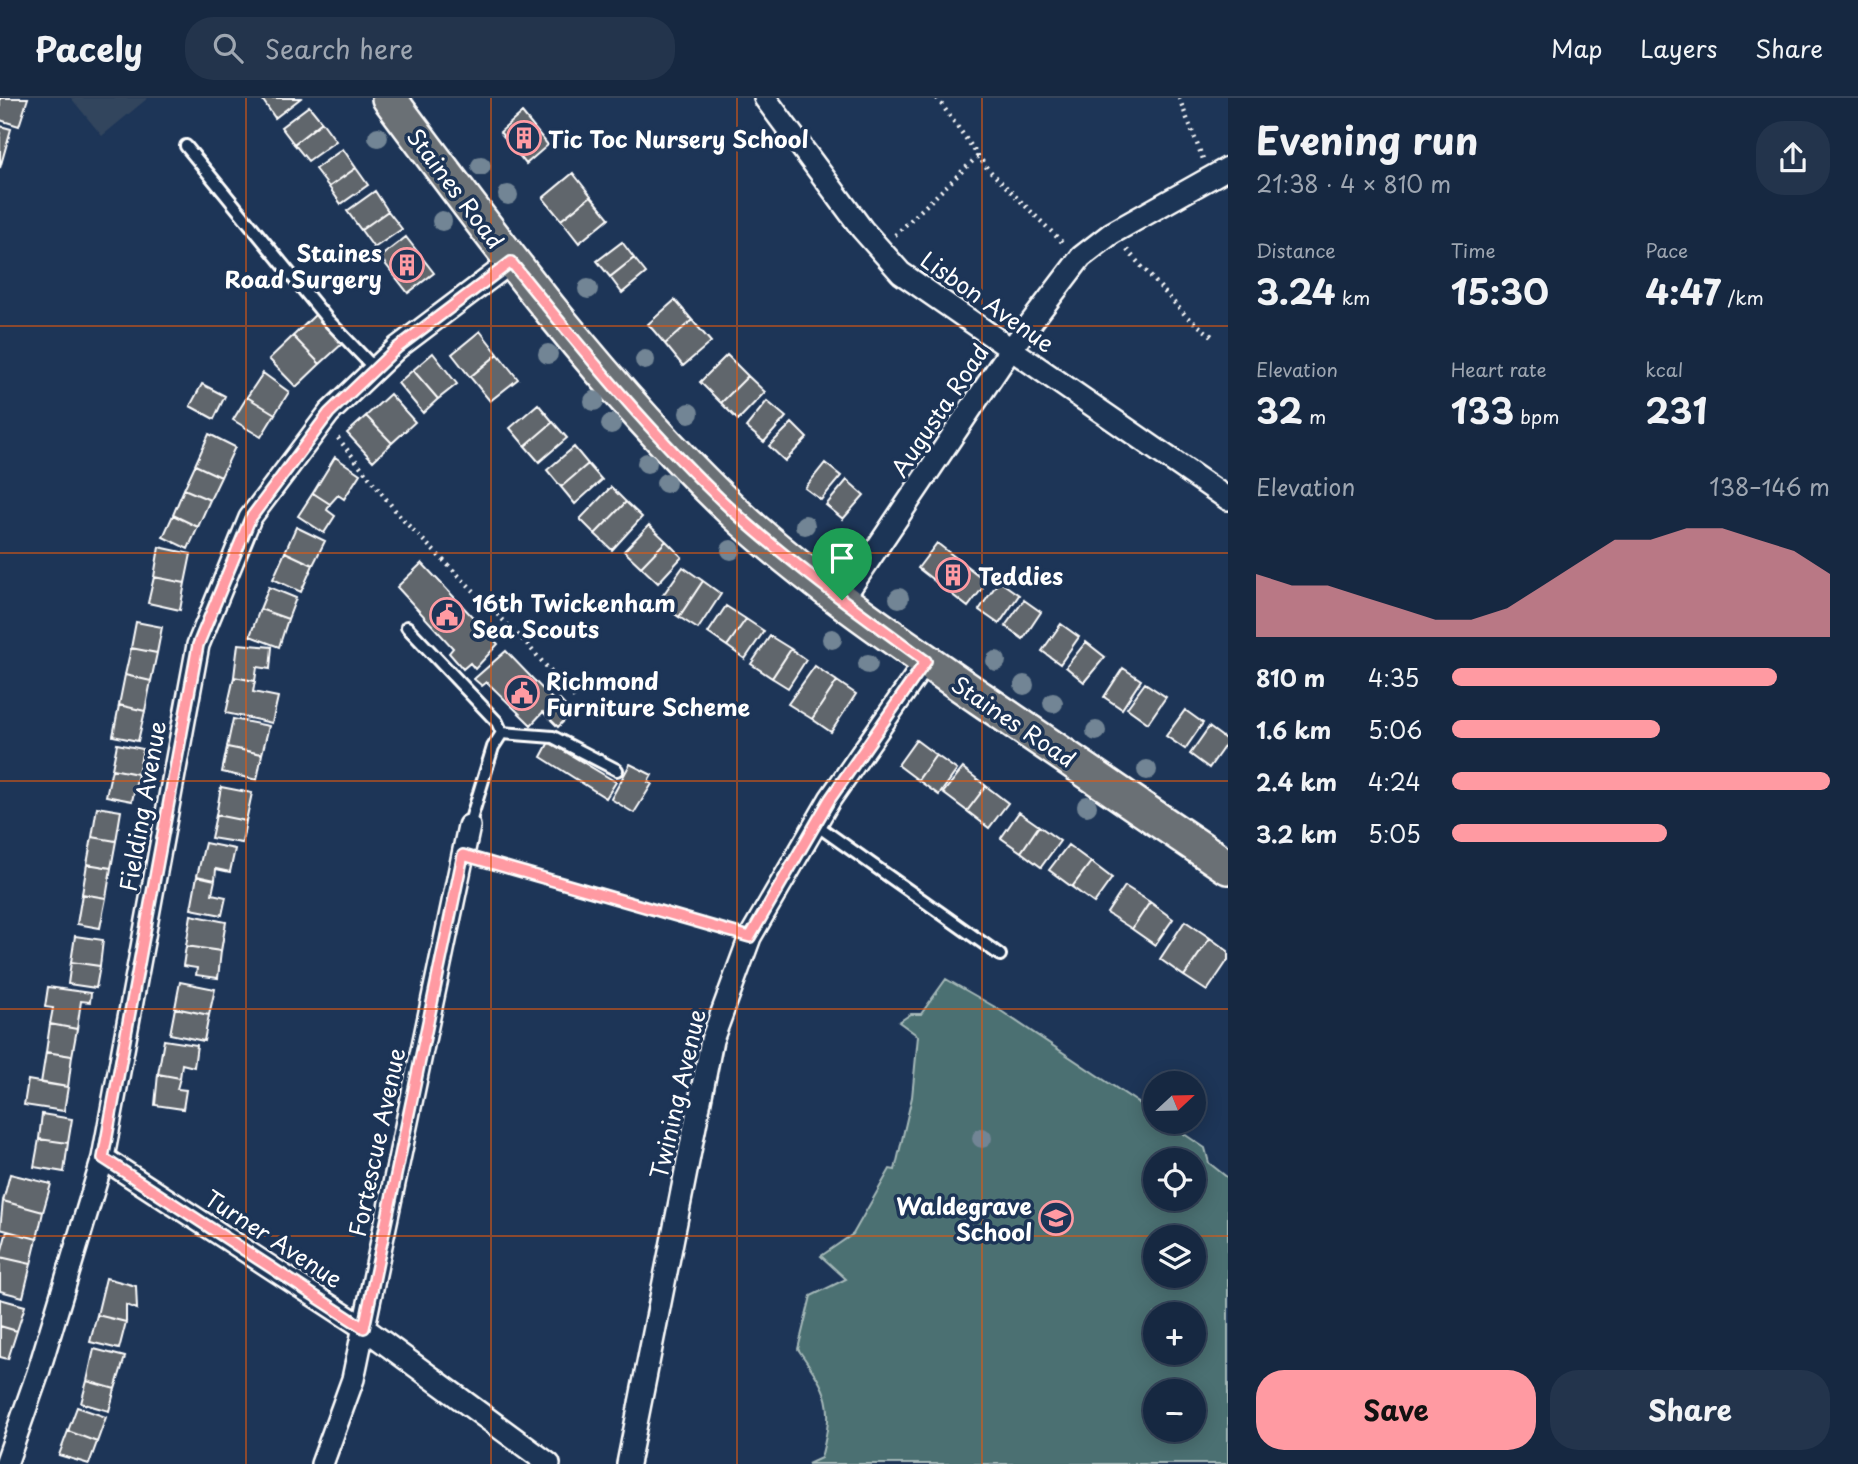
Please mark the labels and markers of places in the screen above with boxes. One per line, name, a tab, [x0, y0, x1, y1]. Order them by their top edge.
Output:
building icon: Tic Toc Nursery School	[505, 119, 543, 157]
place label: Tic Toc Nursery School	[548, 121, 808, 156]
place label: Staines Road Surgery	[225, 235, 382, 296]
building icon: Staines Road Surgery	[388, 246, 426, 284]
pin	[812, 528, 872, 600]
building icon: Teddies	[934, 556, 972, 594]
place label: Teddies	[978, 558, 1063, 593]
place label: 16th Twickenham Sea Scouts	[472, 585, 676, 646]
public building icon: 16th Twickenham Sea Scouts	[428, 596, 466, 634]
place label: Richmond Furniture Scheme	[546, 663, 751, 724]
public building icon: Richmond Furniture Scheme	[503, 674, 541, 712]
place label: Waldegrave School	[896, 1188, 1033, 1249]
school or university icon: Waldegrave School	[1037, 1199, 1075, 1237]

